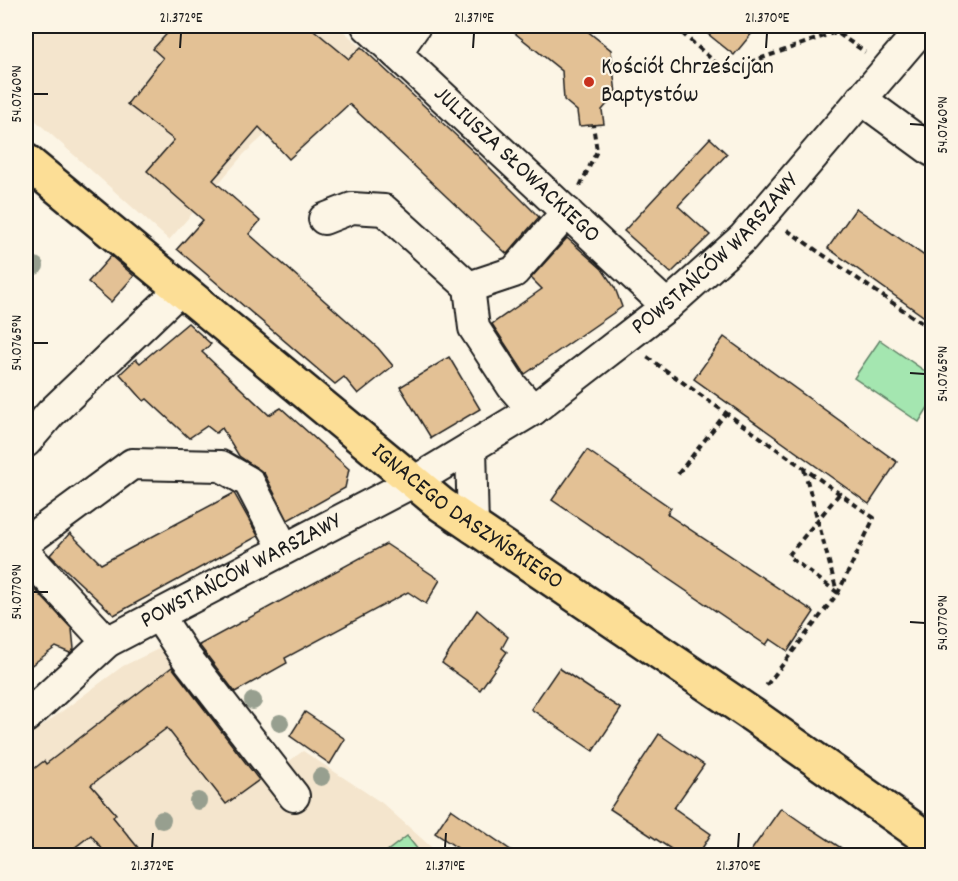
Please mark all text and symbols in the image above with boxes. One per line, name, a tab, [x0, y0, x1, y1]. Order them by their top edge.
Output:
text: 21.372°E	[160, 8, 203, 30]
text: 21.371°E	[454, 8, 494, 30]
text: 21.370°E	[745, 8, 789, 30]
place label: Kościół Chrześcijan Baptystów	[601, 51, 774, 113]
text: 54.0760°N	[7, 65, 29, 123]
marker: Kościół Chrześcijan Baptystów	[582, 75, 596, 89]
street label: JULIUSZA SŁOWACKIEGO	[425, 79, 607, 252]
text: 54.0760°N	[933, 96, 955, 154]
street label: POWSTAŃCÓW WARSZAWY	[624, 165, 809, 344]
text: 54.0765°N	[7, 315, 29, 371]
text: 54.0765°N	[933, 346, 955, 402]
street label: IGNACEGO DASZYŃSKIEGO	[363, 436, 570, 599]
street label: POWSTAŃCÓW WARSZAWY	[135, 505, 349, 638]
text: 54.0770°N	[7, 564, 29, 620]
text: 54.0770°N	[933, 595, 955, 651]
text: 21.372°E	[131, 856, 174, 878]
text: 21.371°E	[425, 856, 465, 878]
text: 21.370°E	[716, 856, 760, 878]

